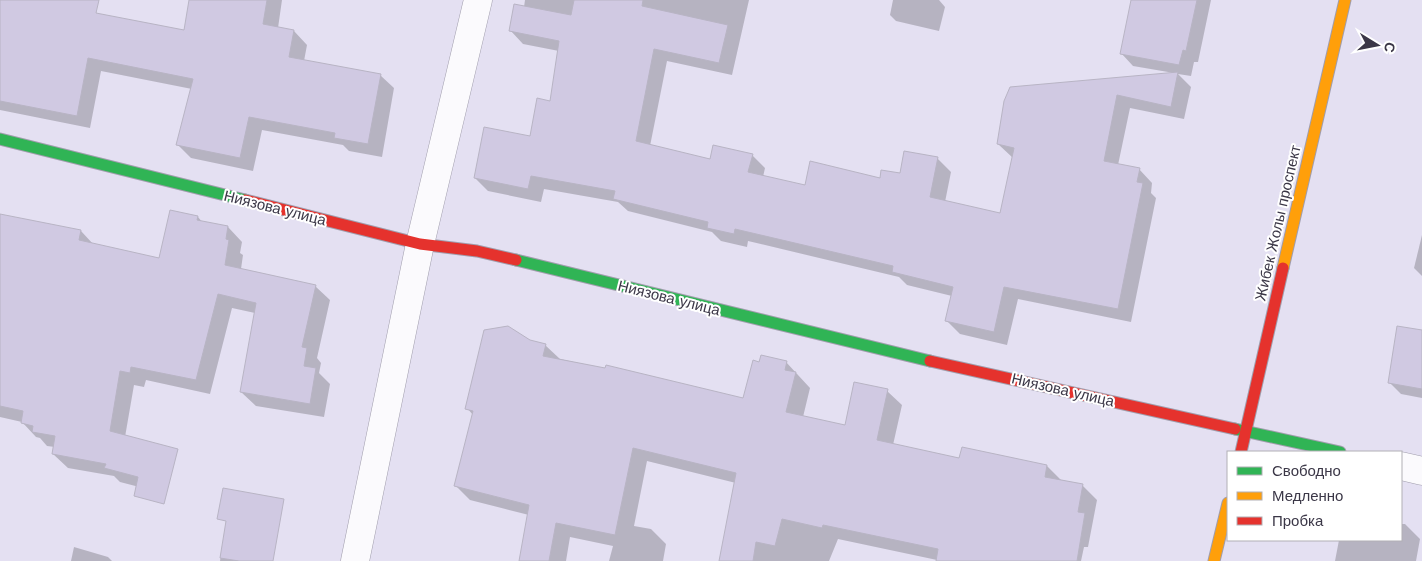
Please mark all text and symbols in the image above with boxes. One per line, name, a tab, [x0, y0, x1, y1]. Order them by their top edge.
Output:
north arrow	[1352, 20, 1402, 70]
text: С	[1381, 41, 1399, 54]
street label: Жибек Жолы проспект	[1251, 143, 1305, 303]
street label: Ниязова улица	[222, 187, 329, 230]
street label: Ниязова улица	[616, 277, 723, 320]
street label: Ниязова улица	[1010, 369, 1117, 411]
legend	[1227, 451, 1402, 541]
text: Свободно	[1272, 462, 1341, 480]
text: Медленно	[1272, 487, 1343, 505]
text: Пробка	[1272, 512, 1324, 530]

